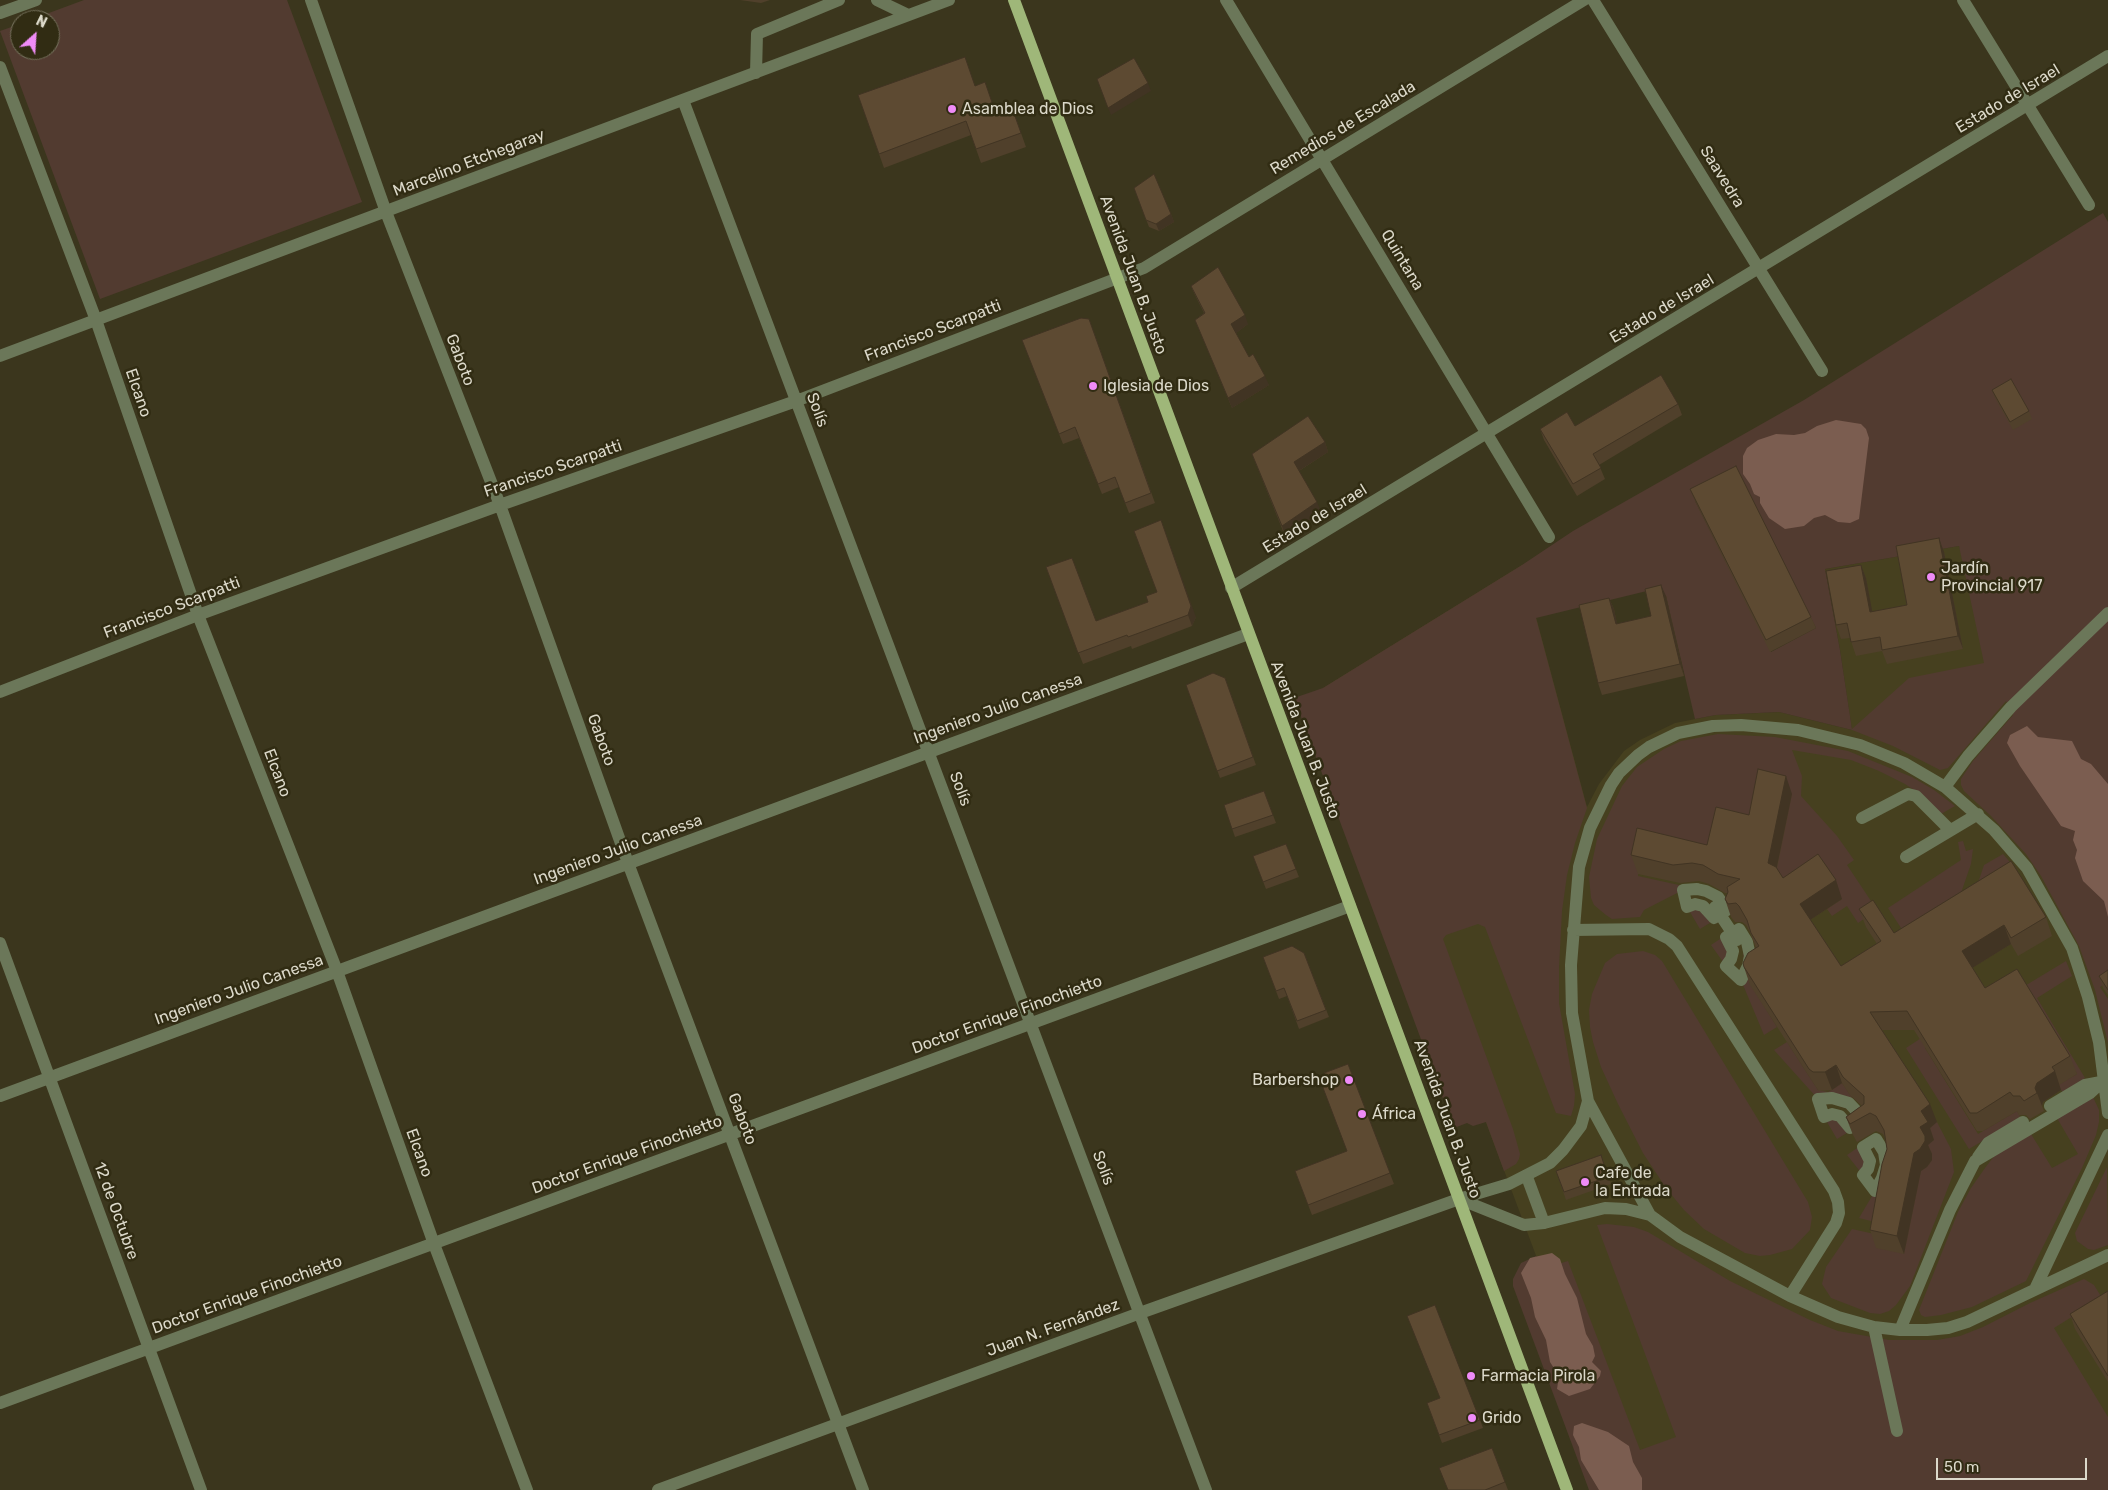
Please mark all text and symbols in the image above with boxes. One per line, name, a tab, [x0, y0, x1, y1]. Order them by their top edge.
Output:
north arrow	[10, 10, 60, 60]
text: N	[33, 12, 50, 32]
street label: Estado de Israel	[1952, 60, 2064, 138]
street label: Remedios de Escalada	[1267, 77, 1419, 179]
place label: Asamblea de Dios	[962, 99, 1094, 119]
marker: Asamblea de Dios	[946, 103, 958, 115]
street label: Marcelino Etchegaray	[390, 125, 548, 201]
street label: Saavedra	[1696, 143, 1748, 211]
street label: Avenida Juan B. Justo	[1095, 193, 1171, 357]
street label: Quintana	[1376, 226, 1428, 294]
street label: Estado de Israel	[1606, 270, 1718, 348]
street label: Francisco Scarpatti	[862, 296, 1004, 366]
street label: Gaboto	[441, 331, 479, 389]
street label: Elcano	[121, 366, 155, 420]
place label: Iglesia de Dios	[1103, 376, 1209, 396]
marker: Iglesia de Dios	[1087, 380, 1099, 392]
street label: Solís	[802, 390, 832, 430]
street label: Francisco Scarpatti	[481, 436, 625, 502]
street label: Estado de Israel	[1259, 480, 1371, 558]
place label: Jardín Provincial 917	[1941, 558, 2042, 596]
marker: Jardín Provincial 917	[1925, 571, 1937, 583]
street label: Francisco Scarpatti	[101, 573, 243, 643]
street label: Avenida Juan B. Justo	[1266, 658, 1344, 822]
street label: Ingeniero Julio Canessa	[911, 670, 1085, 748]
street label: Gaboto	[583, 711, 619, 769]
street label: Elcano	[259, 746, 295, 800]
street label: Solís	[945, 769, 975, 809]
street label: Ingeniero Julio Canessa	[531, 811, 705, 889]
street label: Ingeniero Julio Canessa	[152, 951, 326, 1029]
street label: Doctor Enrique Finochietto	[909, 972, 1105, 1058]
street label: Avenida Juan B. Justo	[1409, 1037, 1485, 1201]
place label: Barbershop	[1252, 1070, 1339, 1090]
marker: Barbershop	[1343, 1074, 1355, 1086]
street label: Gaboto	[723, 1090, 761, 1148]
place label: África	[1372, 1104, 1416, 1124]
marker: África	[1356, 1108, 1368, 1120]
street label: Doctor Enrique Finochietto	[529, 1112, 725, 1198]
street label: Elcano	[401, 1126, 437, 1180]
street label: Solís	[1088, 1148, 1118, 1188]
street label: 12 de Octubre	[89, 1160, 143, 1262]
place label: Cafe de la Entrada	[1595, 1163, 1670, 1201]
marker: Cafe de la Entrada	[1579, 1176, 1591, 1188]
street label: Doctor Enrique Finochietto	[149, 1252, 345, 1338]
street label: Juan N. Fernández	[984, 1295, 1122, 1361]
place label: Farmacia Pirola	[1481, 1366, 1595, 1386]
marker: Farmacia Pirola	[1465, 1370, 1477, 1382]
place label: Grido	[1482, 1408, 1522, 1428]
marker: Grido	[1466, 1412, 1478, 1424]
scale bar	[1938, 1448, 2089, 1480]
text: 50 m	[1944, 1458, 1979, 1476]

